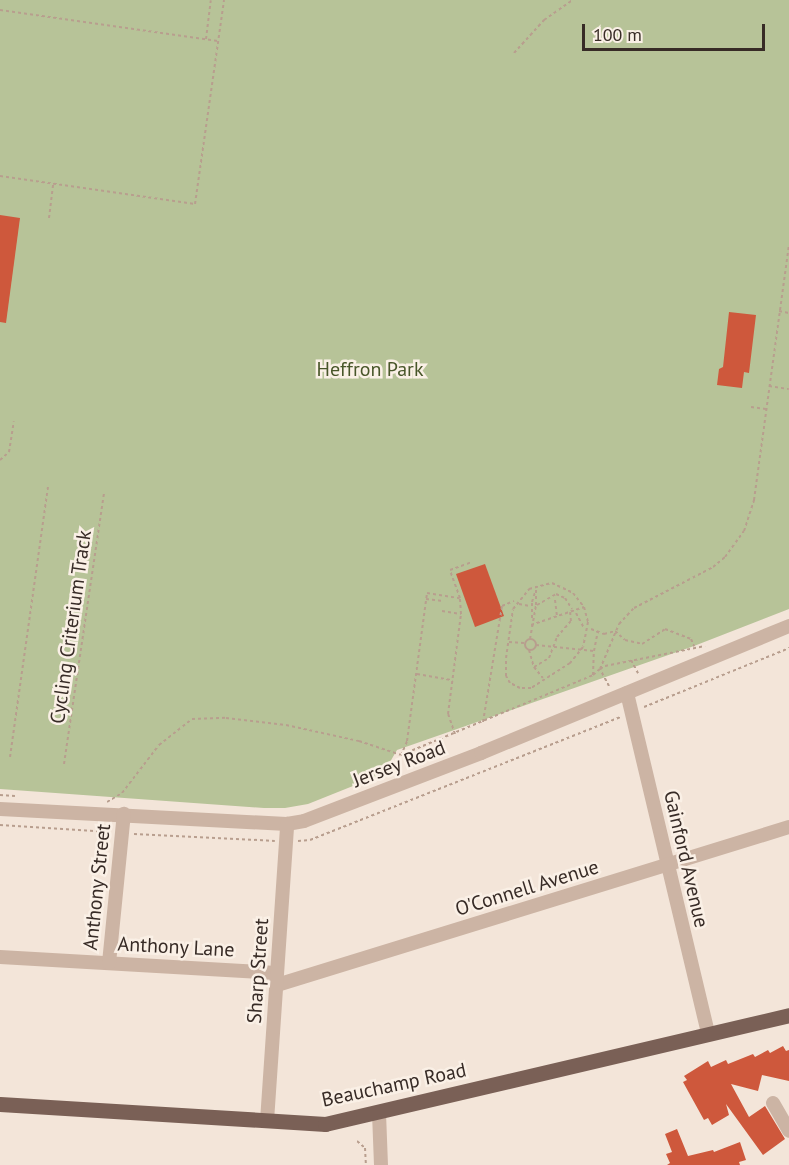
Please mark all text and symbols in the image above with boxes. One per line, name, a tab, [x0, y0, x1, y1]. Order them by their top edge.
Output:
scale bar	[585, 12, 768, 50]
text: 100 m	[593, 23, 642, 46]
park label: Heffron Park	[317, 357, 423, 381]
street label: Cycling Criterium Track	[45, 528, 97, 726]
street label: Jersey Road	[349, 735, 449, 793]
street label: Gainford Avenue	[658, 788, 714, 930]
street label: Anthony Street	[78, 822, 116, 952]
street label: O'Connell Avenue	[452, 855, 602, 921]
street label: Sharp Street	[242, 918, 274, 1024]
street label: Anthony Lane	[117, 932, 235, 962]
street label: Beauchamp Road	[320, 1058, 468, 1112]

